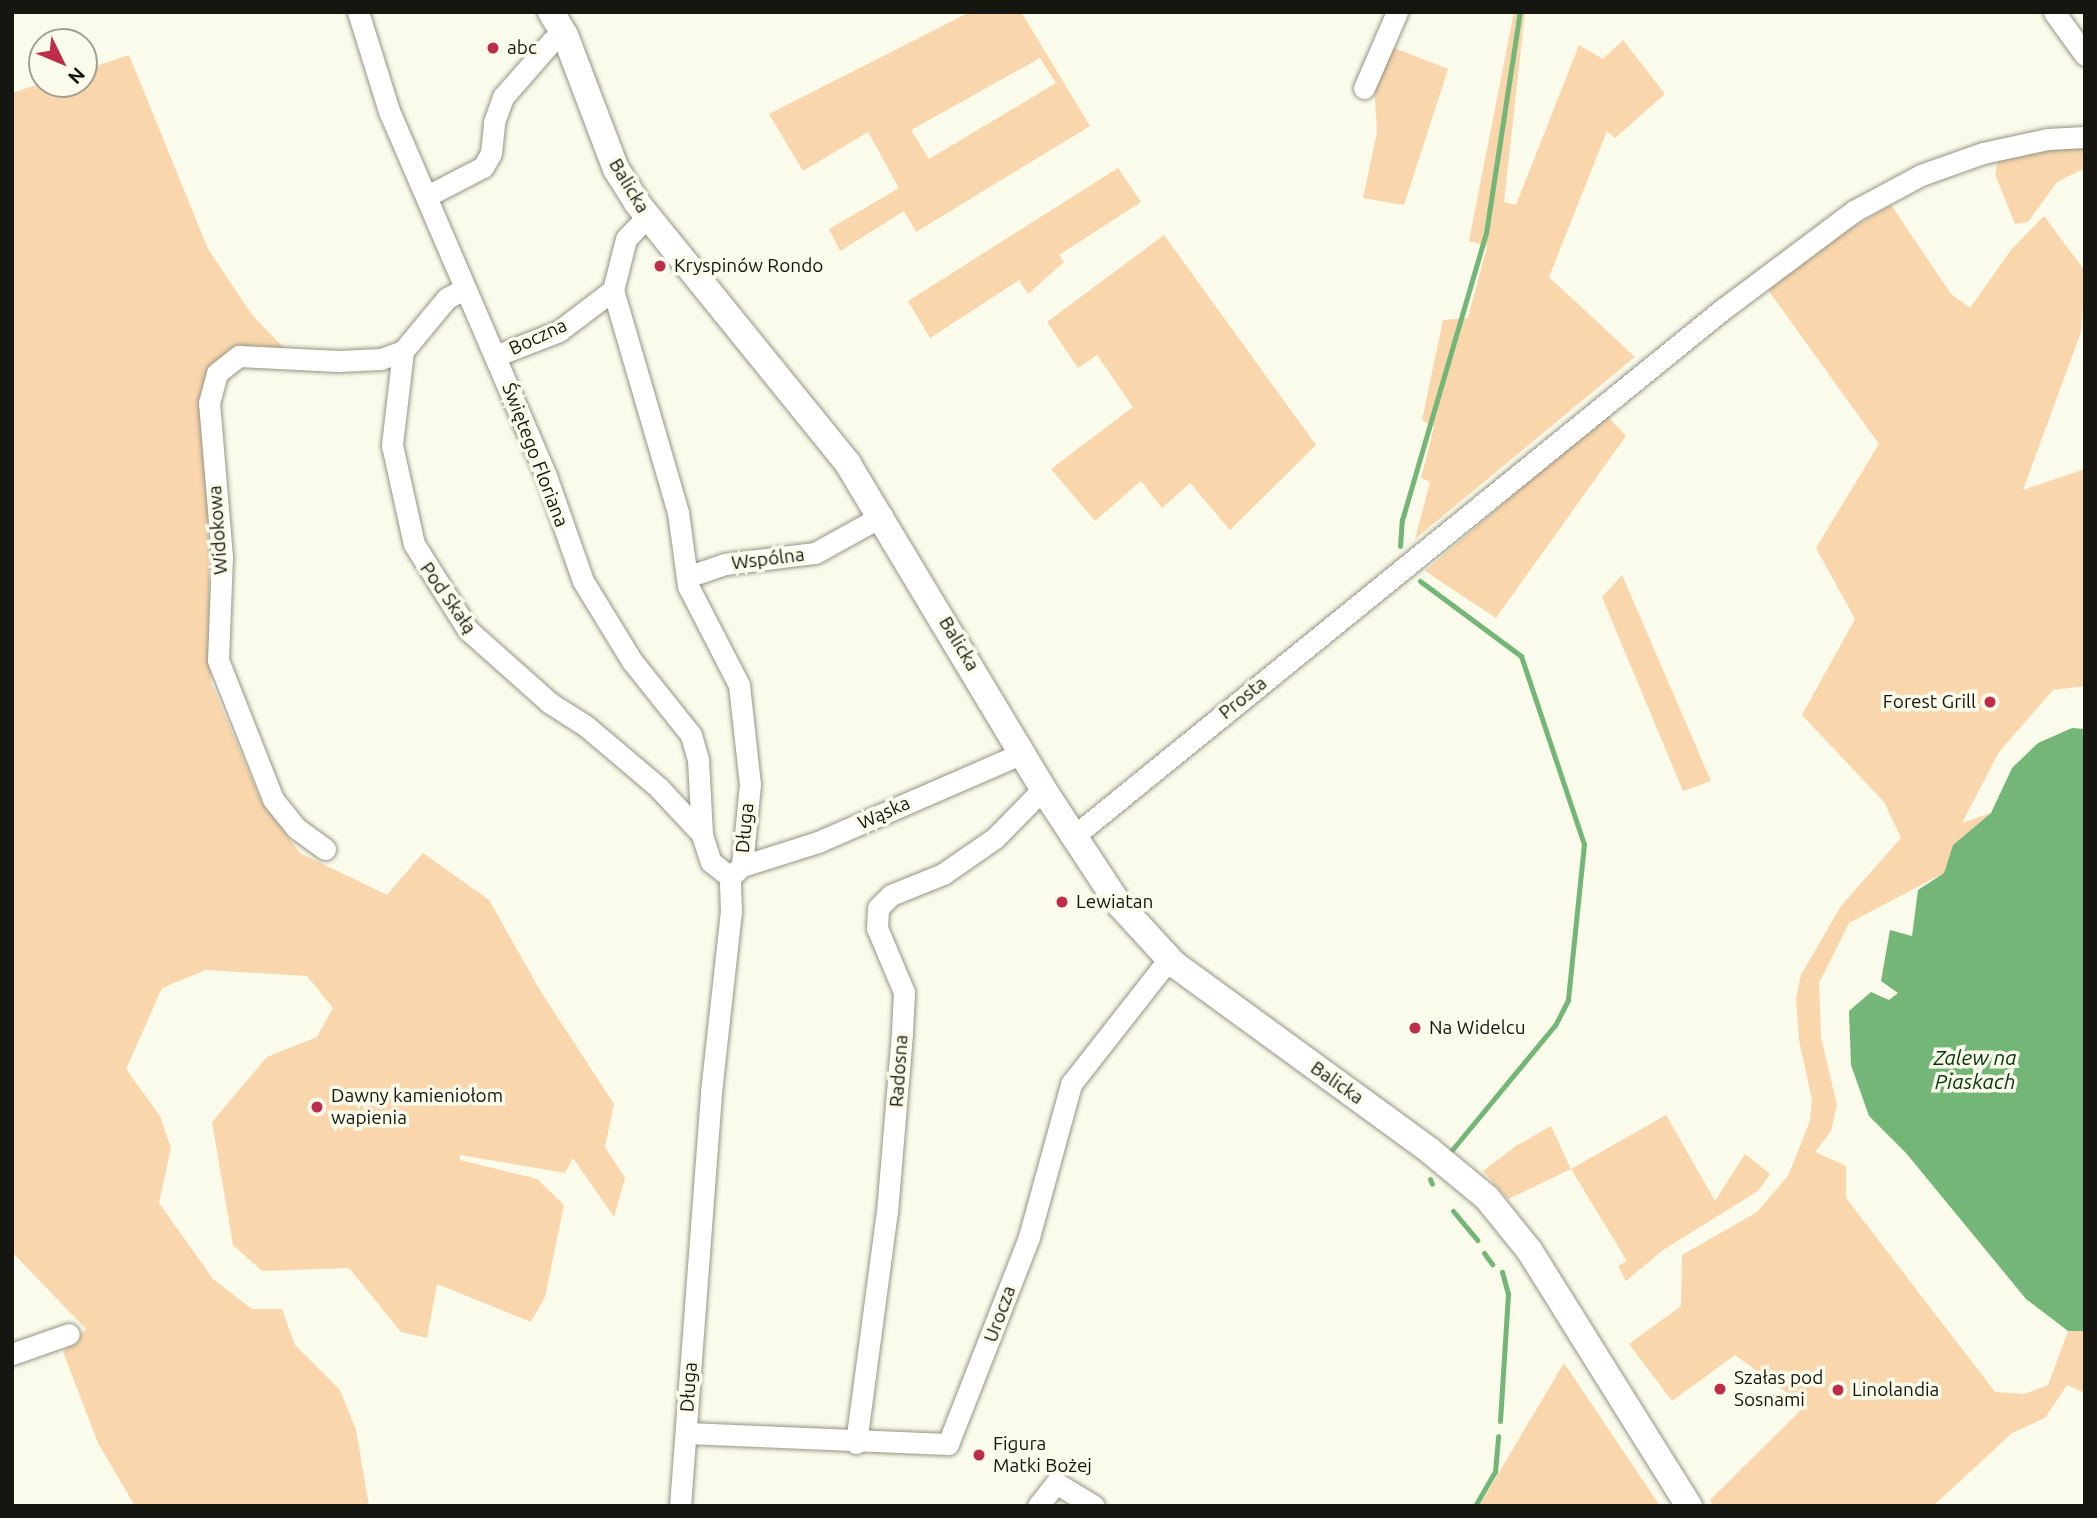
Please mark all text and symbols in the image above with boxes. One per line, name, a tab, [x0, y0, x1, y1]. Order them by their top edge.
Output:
north arrow	[28, 28, 98, 98]
place label: abc	[507, 37, 537, 59]
marker: abc	[485, 40, 501, 56]
text: N	[64, 63, 90, 89]
street label: Balicka	[604, 155, 654, 217]
place label: Kryspinów Rondo	[674, 255, 823, 277]
marker: Kryspinów Rondo	[652, 258, 668, 274]
street label: Boczna	[505, 314, 571, 360]
street label: Świętego Floriana	[497, 380, 573, 530]
street label: Widokowa	[204, 485, 232, 575]
street label: Wspólna	[730, 543, 806, 575]
street label: Pod Skałą	[415, 558, 481, 638]
street label: Balicka	[934, 613, 984, 675]
street label: Prosta	[1214, 672, 1272, 724]
place label: Forest Grill	[1883, 691, 1976, 713]
marker: Forest Grill	[1982, 694, 1998, 710]
street label: Wąska	[854, 791, 914, 835]
street label: Długa	[731, 802, 759, 854]
place label: Lewiatan	[1076, 891, 1153, 913]
marker: Lewiatan	[1054, 894, 1070, 910]
place label: Na Widelcu	[1429, 1017, 1526, 1039]
marker: Na Widelcu	[1407, 1020, 1423, 1036]
street label: Radosna	[885, 1034, 913, 1108]
water label: Zalew na Piaskach	[1934, 1044, 2016, 1094]
street label: Balicka	[1306, 1057, 1368, 1109]
place label: Dawny kamieniołom wapienia	[331, 1085, 503, 1129]
marker: Dawny kamieniołom wapienia	[309, 1099, 325, 1115]
street label: Urocza	[979, 1283, 1021, 1345]
street label: Długa	[676, 1361, 702, 1413]
place label: Szałas pod Sosnami	[1734, 1367, 1823, 1411]
place label: Linolandia	[1852, 1379, 1939, 1401]
marker: Szałas pod Sosnami	[1712, 1381, 1728, 1397]
marker: Linolandia	[1830, 1382, 1846, 1398]
place label: Figura Matki Bożej	[993, 1433, 1092, 1477]
marker: Figura Matki Bożej	[971, 1447, 987, 1463]

